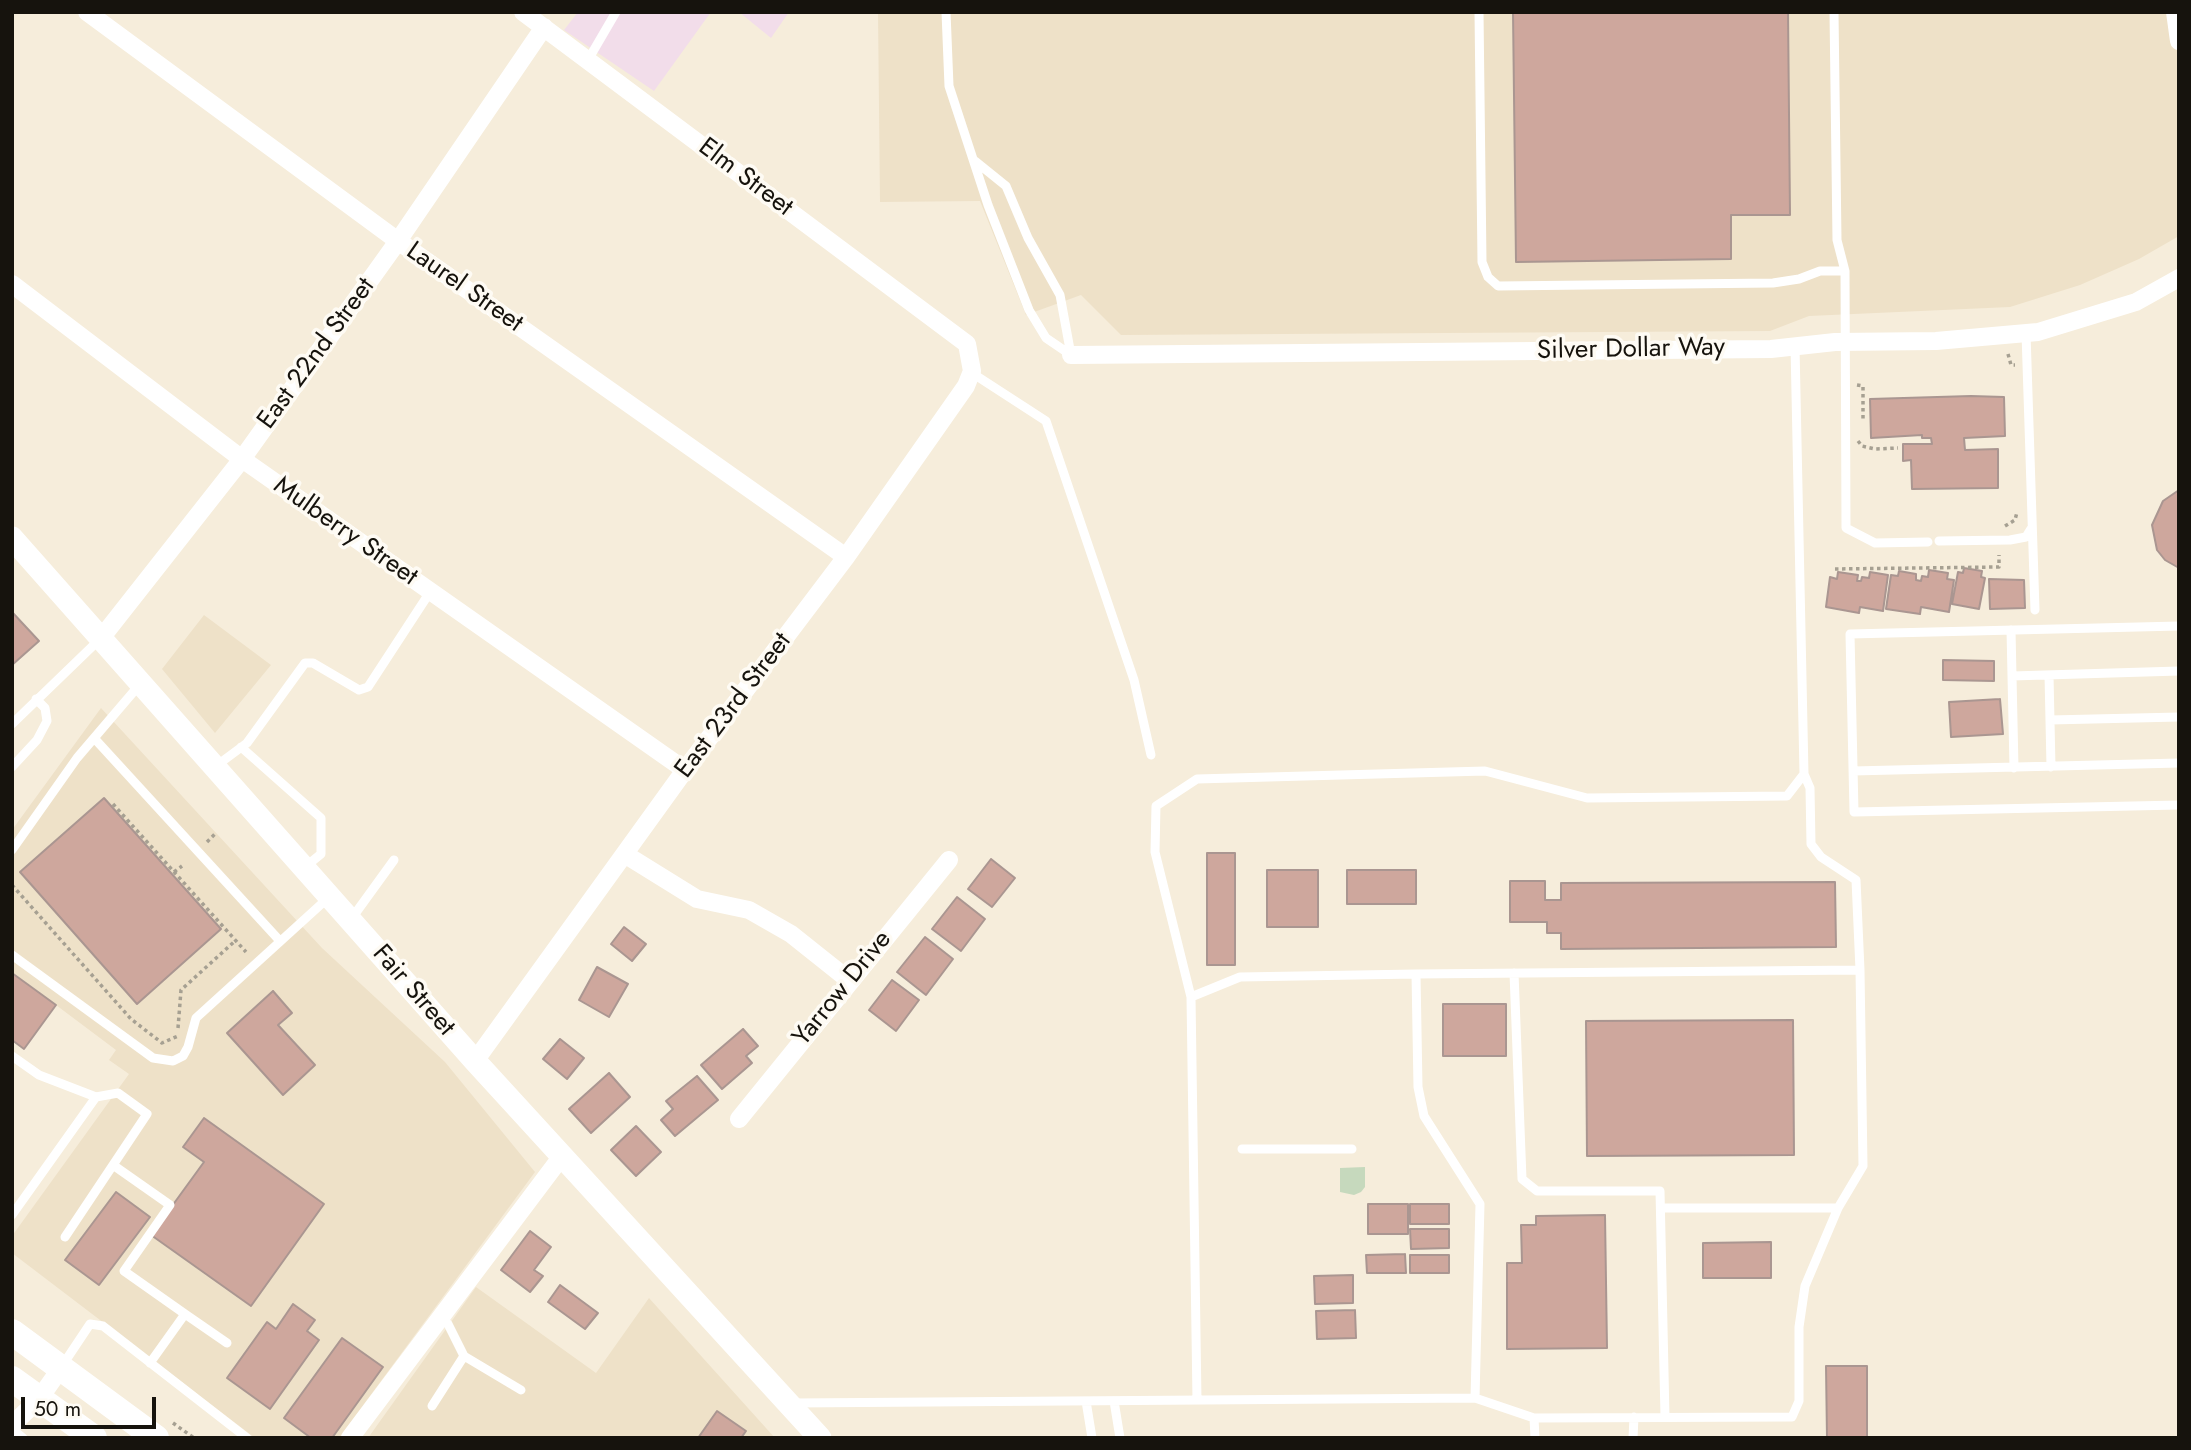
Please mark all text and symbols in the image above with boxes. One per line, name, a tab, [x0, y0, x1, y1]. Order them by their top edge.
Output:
street label: Elm Street	[692, 132, 798, 224]
street label: Laurel Street	[400, 236, 528, 340]
street label: East 22nd Street	[252, 272, 382, 436]
street label: Silver Dollar Way	[1537, 333, 1725, 367]
street label: Mulberry Street	[267, 471, 423, 593]
street label: East 23rd Street	[669, 627, 799, 785]
street label: Yarrow Drive	[787, 925, 899, 1053]
street label: Fair Street	[365, 939, 461, 1043]
scale bar	[24, 1384, 159, 1428]
text: 50 m	[34, 1394, 81, 1424]

